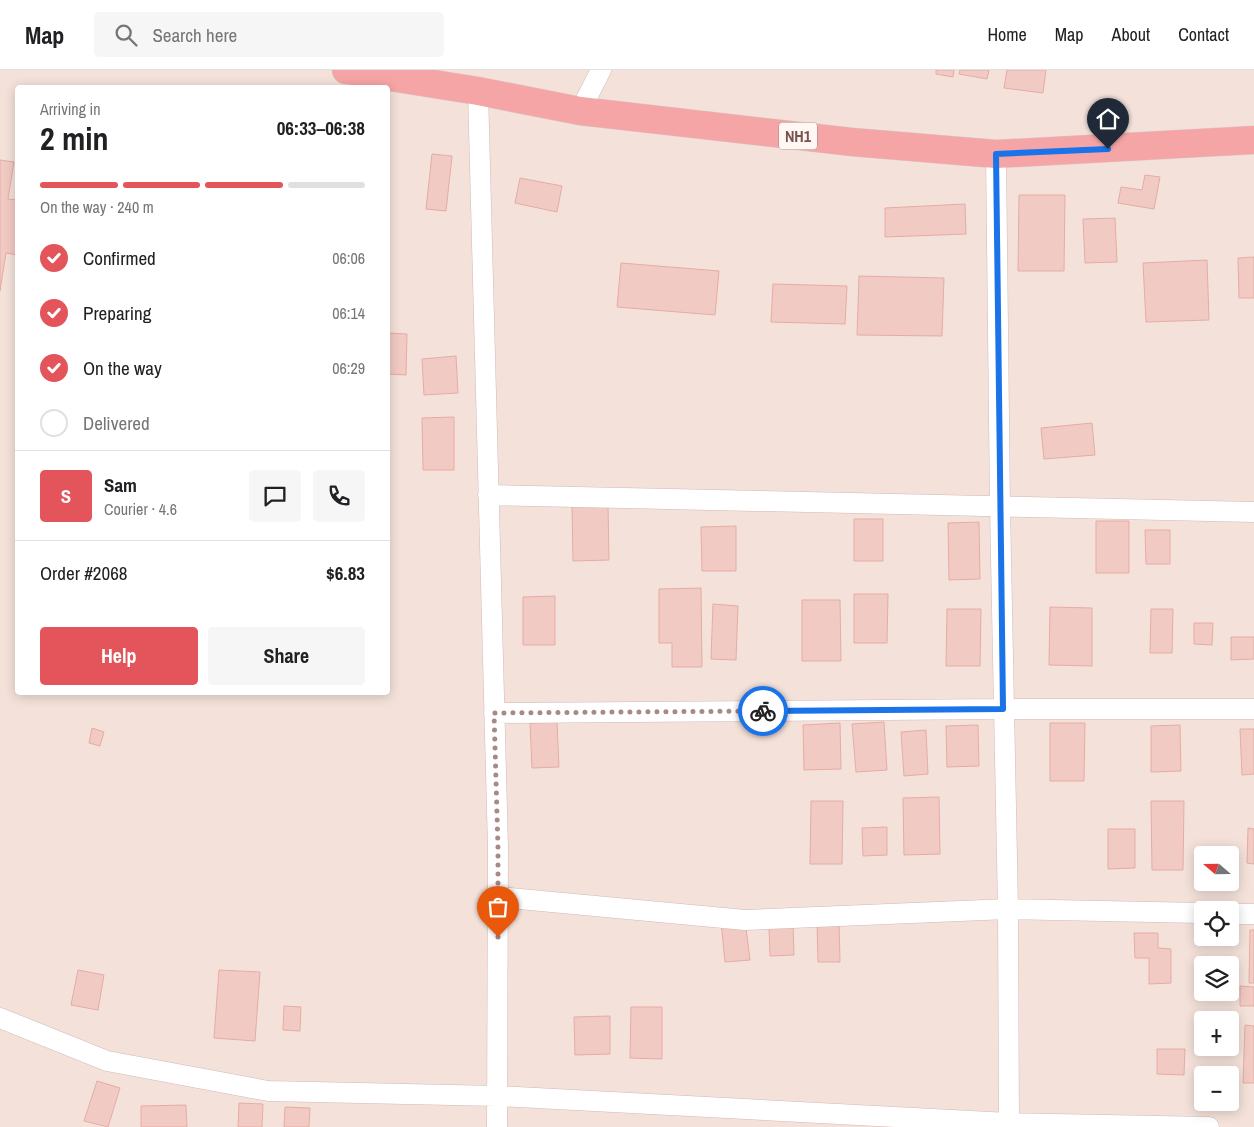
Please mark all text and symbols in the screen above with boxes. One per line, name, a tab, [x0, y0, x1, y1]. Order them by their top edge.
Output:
search box	[94, 12, 444, 57]
text: Map	[25, 19, 64, 51]
icon: search	[112, 21, 140, 49]
text: Search here	[152, 22, 237, 48]
text: Home	[987, 22, 1027, 47]
text: Map	[1055, 22, 1084, 47]
text: About	[1112, 22, 1150, 47]
text: Contact	[1178, 22, 1229, 47]
text: Arriving in	[40, 98, 101, 120]
pin	[1087, 98, 1129, 149]
icon: home	[1094, 105, 1122, 133]
text: 06:33–06:38	[277, 115, 365, 141]
text: 2 min	[40, 117, 109, 160]
road number: NH1	[779, 122, 817, 150]
text: On the way · 240 m	[40, 196, 154, 218]
icon: check	[40, 244, 68, 272]
text: Confirmed	[83, 245, 156, 271]
text: 06:06	[332, 247, 365, 269]
icon: check	[40, 299, 68, 327]
text: Preparing	[83, 300, 151, 326]
text: 06:14	[332, 302, 365, 324]
icon: check	[40, 354, 68, 382]
text: On the way	[83, 355, 162, 381]
text: 06:29	[332, 357, 365, 379]
text: Delivered	[83, 410, 150, 436]
button: chat	[249, 470, 301, 522]
button: phone	[313, 470, 365, 522]
text: Sam	[104, 472, 137, 498]
text: S	[61, 483, 71, 509]
text: Courier · 4.6	[104, 498, 177, 520]
text: Order #2068	[40, 560, 127, 586]
text: $6.83	[326, 560, 365, 586]
button: Help	[40, 627, 198, 685]
button: Share	[208, 627, 365, 685]
courier	[738, 686, 788, 736]
icon: bike	[749, 697, 777, 725]
north arrow	[1194, 846, 1239, 891]
map controls	[1194, 846, 1239, 1111]
pin	[477, 886, 519, 937]
icon: bag	[484, 893, 512, 921]
button: locate	[1194, 901, 1239, 946]
button: layers	[1194, 956, 1239, 1001]
button: +	[1194, 1011, 1239, 1056]
button: −	[1194, 1066, 1239, 1111]

